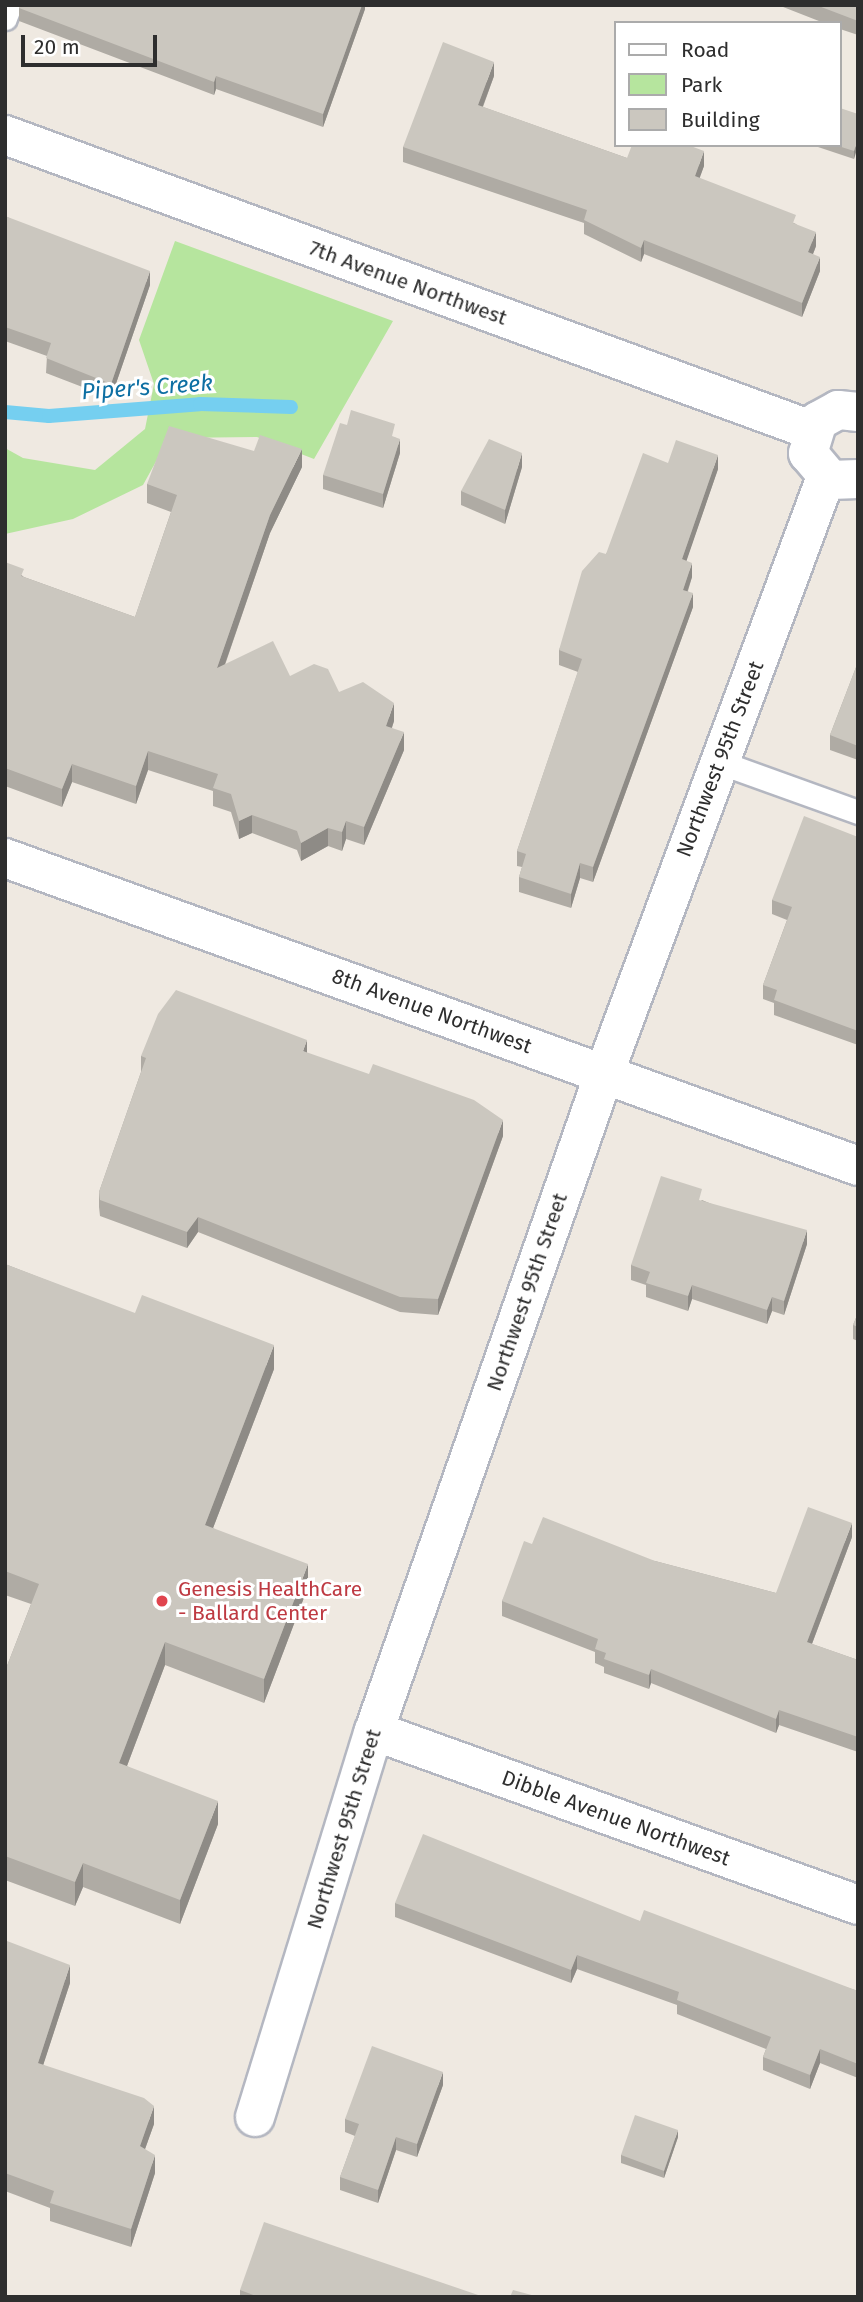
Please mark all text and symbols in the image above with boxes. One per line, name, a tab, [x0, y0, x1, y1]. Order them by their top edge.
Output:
scale bar	[24, 21, 161, 65]
legend	[614, 21, 842, 147]
text: 20 m	[34, 34, 80, 60]
text: Road	[681, 37, 729, 63]
text: Park	[681, 72, 722, 98]
text: Building	[681, 107, 760, 133]
street label: 7th Avenue Northwest	[306, 235, 510, 331]
water label: Piper's Creek	[80, 369, 214, 405]
street label: Northwest 95th Street	[671, 657, 769, 861]
street label: 8th Avenue Northwest	[329, 963, 535, 1059]
street label: Northwest 95th Street	[481, 1190, 573, 1394]
place label: Genesis HealthCare - Ballard Center	[178, 1576, 362, 1626]
marker: Genesis HealthCare - Ballard Center	[152, 1591, 172, 1611]
street label: Northwest 95th Street	[302, 1726, 386, 1932]
street label: Dibble Avenue Northwest	[498, 1765, 734, 1871]

